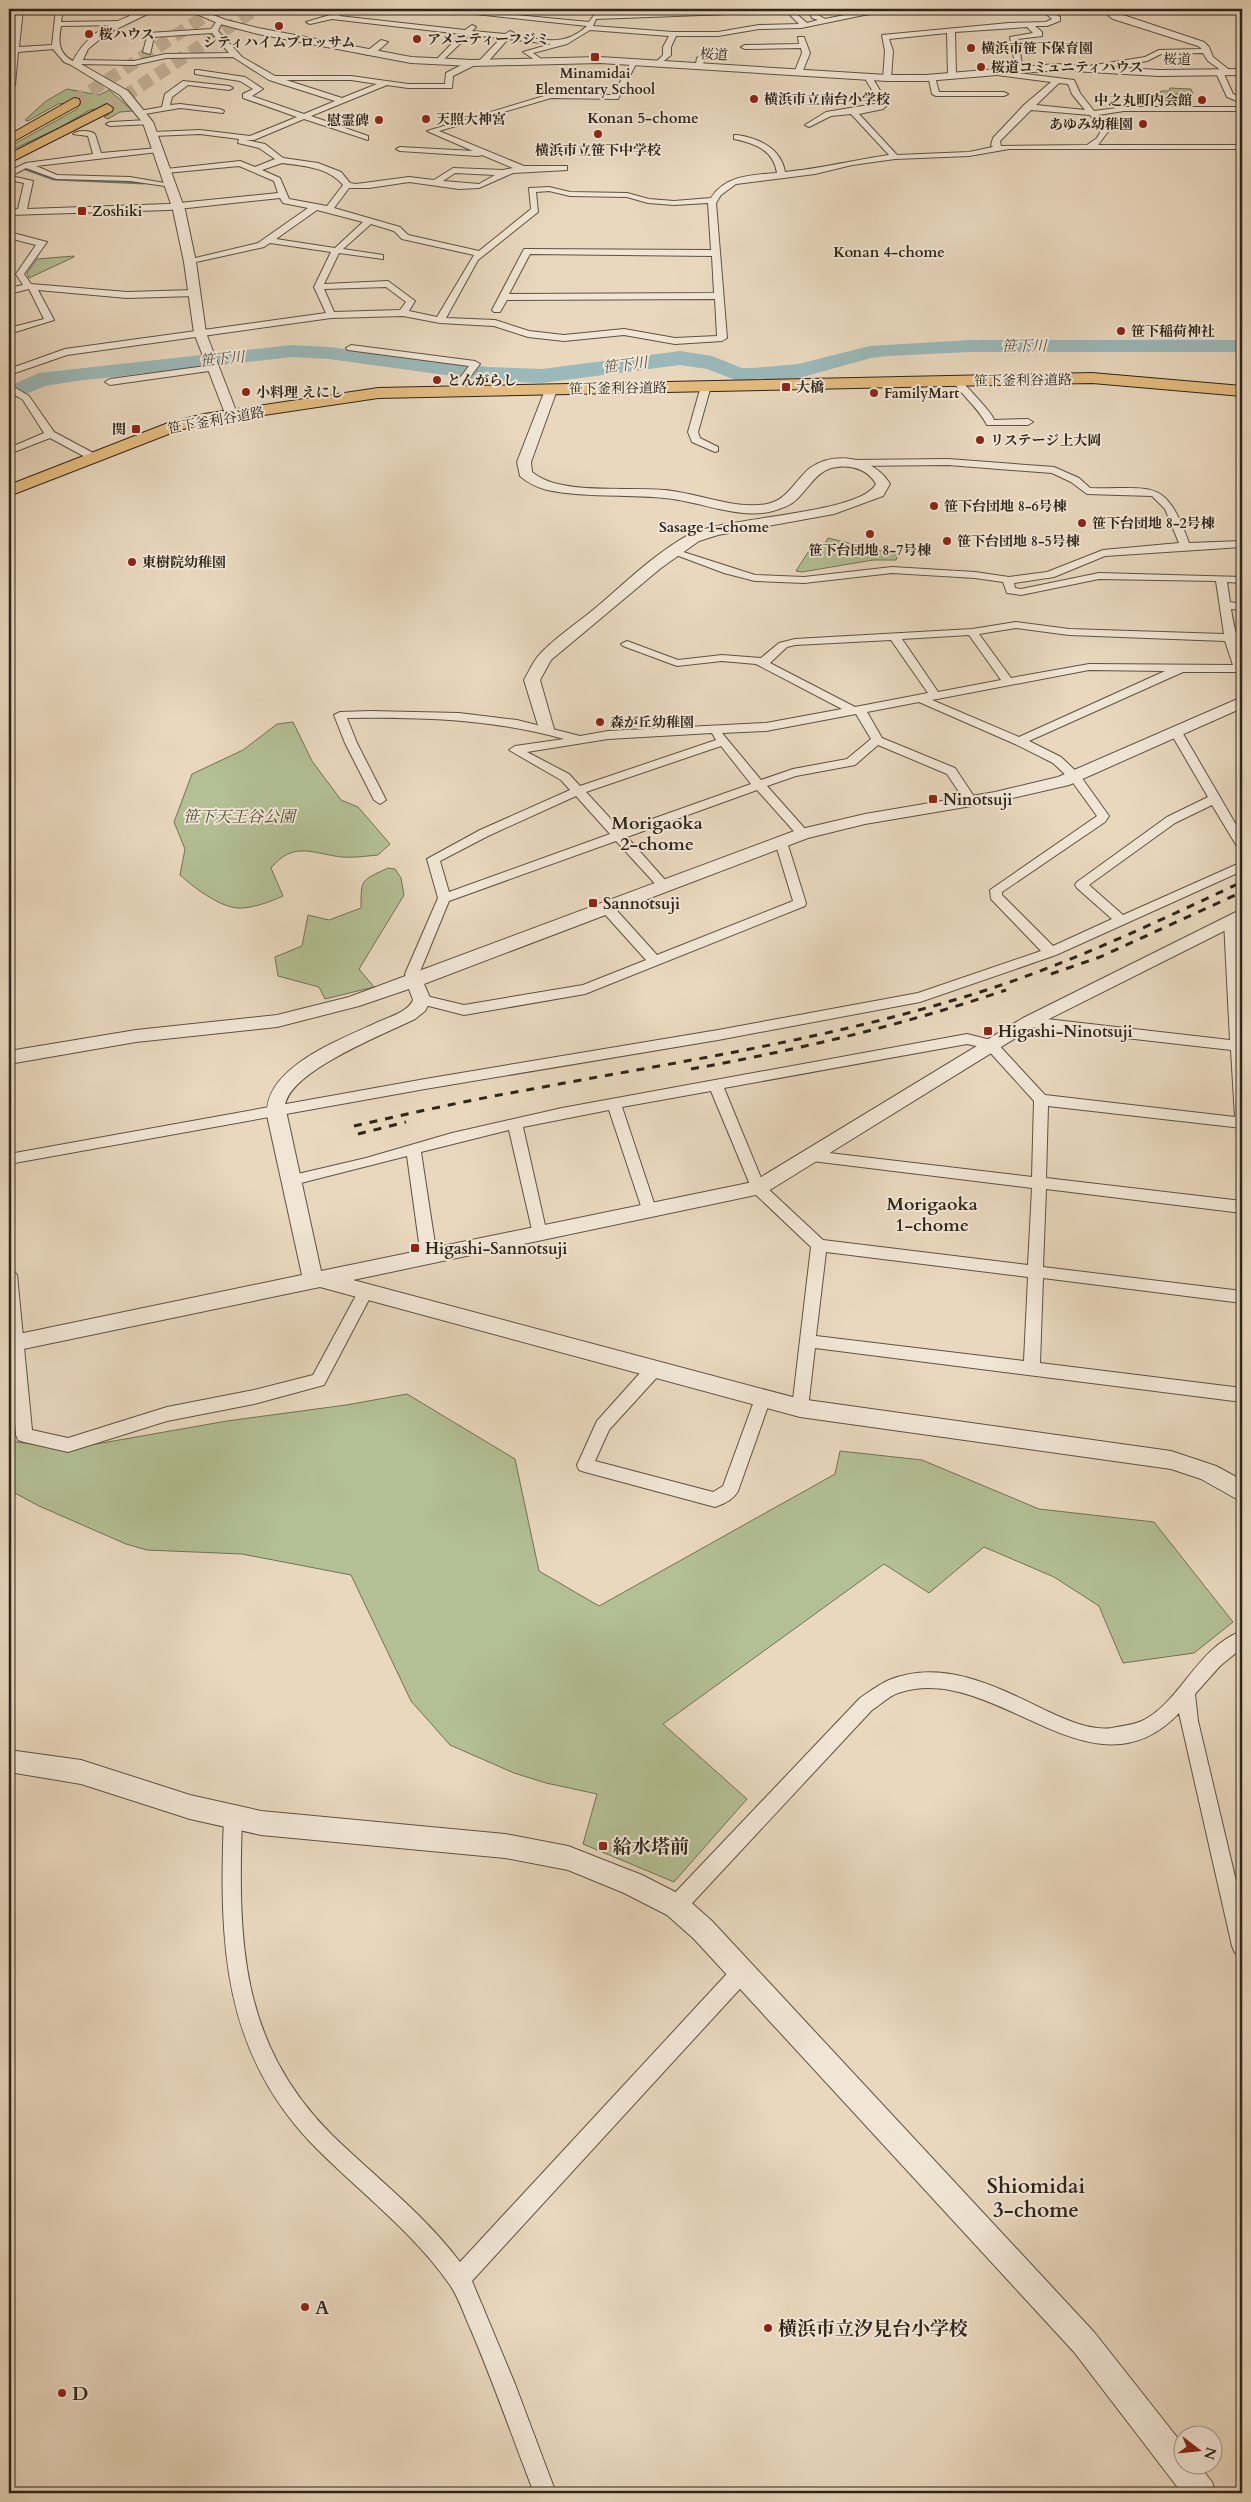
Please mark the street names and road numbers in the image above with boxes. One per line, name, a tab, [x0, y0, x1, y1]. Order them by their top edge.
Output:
street label: 桜道	[699, 44, 728, 65]
street label: 桜道	[1163, 50, 1191, 69]
street label: 笹下釜利谷道路	[974, 370, 1072, 391]
street label: 笹下釜利谷道路	[569, 378, 667, 399]
street label: 笹下釜利谷道路	[166, 403, 266, 438]

